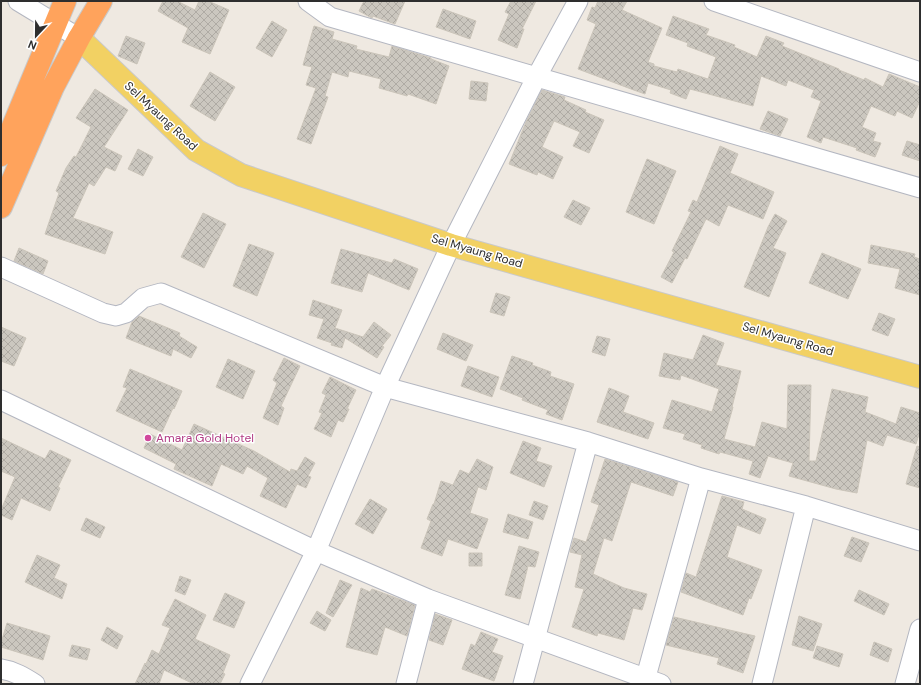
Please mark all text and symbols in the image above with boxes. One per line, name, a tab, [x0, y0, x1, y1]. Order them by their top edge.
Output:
north arrow	[16, 16, 56, 56]
text: N	[26, 37, 39, 53]
street label: Sel Myaung Road	[121, 78, 201, 154]
street label: Sel Myaung Road	[430, 230, 524, 272]
street label: Sel Myaung Road	[741, 318, 835, 360]
place label: Amara Gold Hotel	[156, 430, 254, 446]
marker: Amara Gold Hotel	[143, 433, 153, 443]

